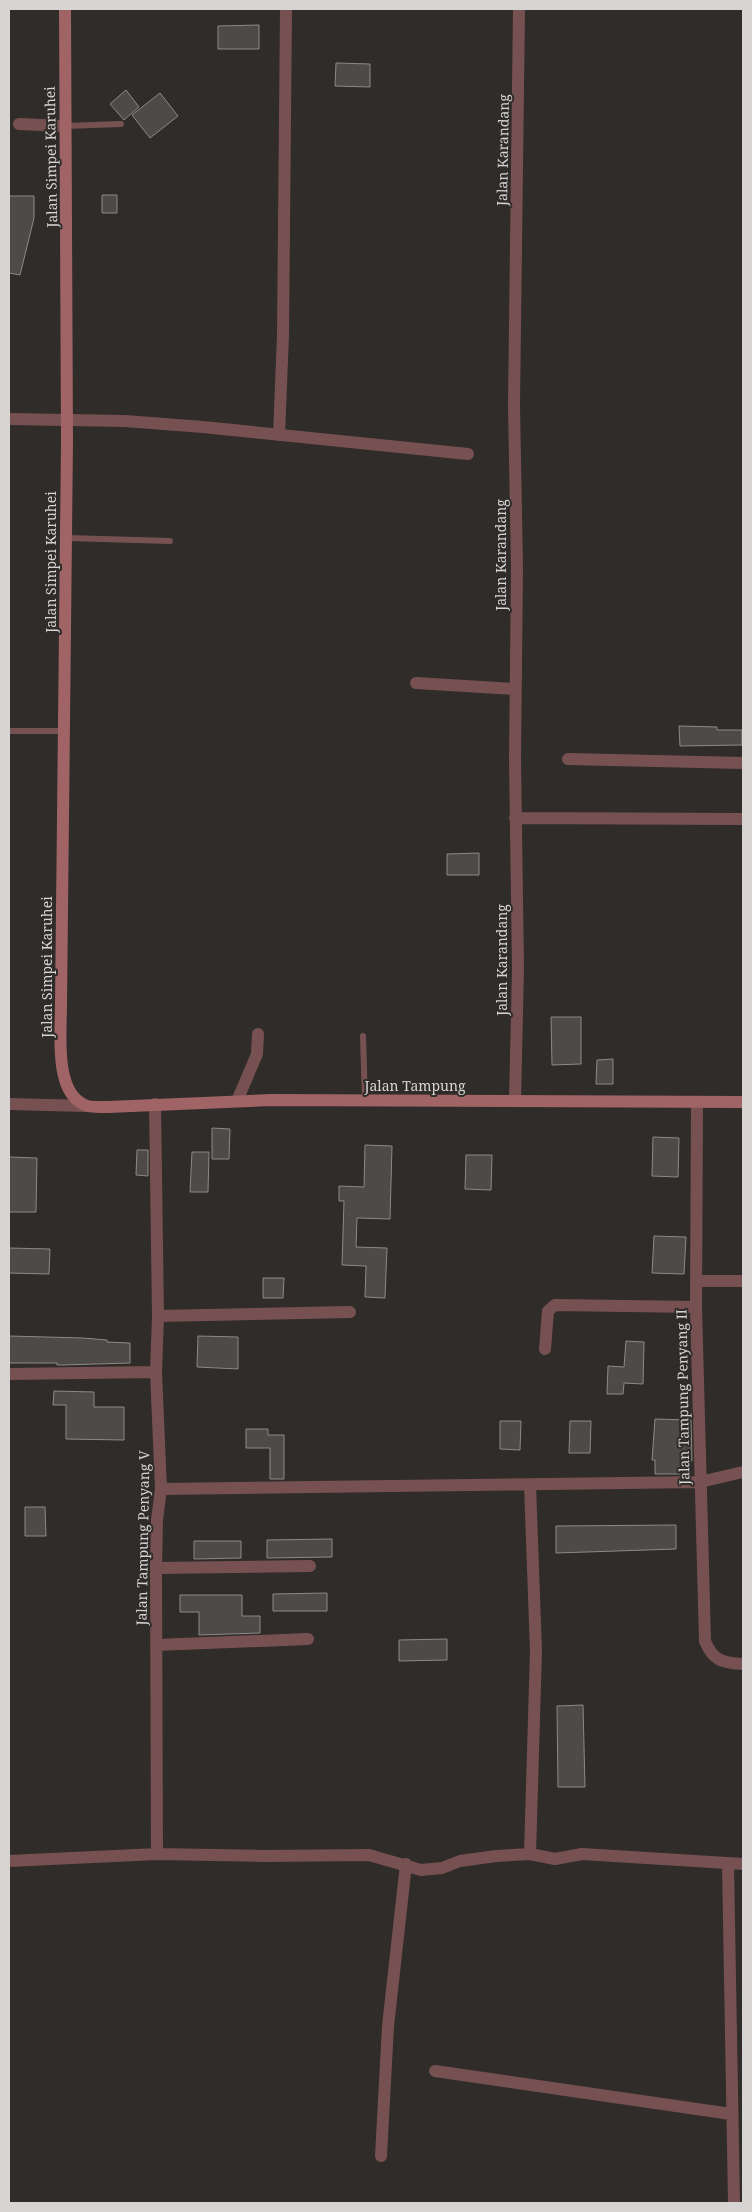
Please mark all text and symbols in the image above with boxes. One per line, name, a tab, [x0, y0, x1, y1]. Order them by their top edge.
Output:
street label: Jalan Simpei Karuhei	[40, 86, 61, 229]
street label: Jalan Karandang	[492, 94, 513, 207]
street label: Jalan Simpei Karuhei	[41, 491, 60, 634]
street label: Jalan Karandang	[491, 499, 510, 612]
street label: Jalan Simpei Karuhei	[37, 896, 56, 1039]
street label: Jalan Karandang	[492, 904, 511, 1017]
street label: Jalan Tampung	[363, 1076, 466, 1095]
street label: Jalan Tampung Penyang II	[671, 1309, 694, 1486]
street label: Jalan Tampung Penyang V	[131, 1450, 154, 1627]

